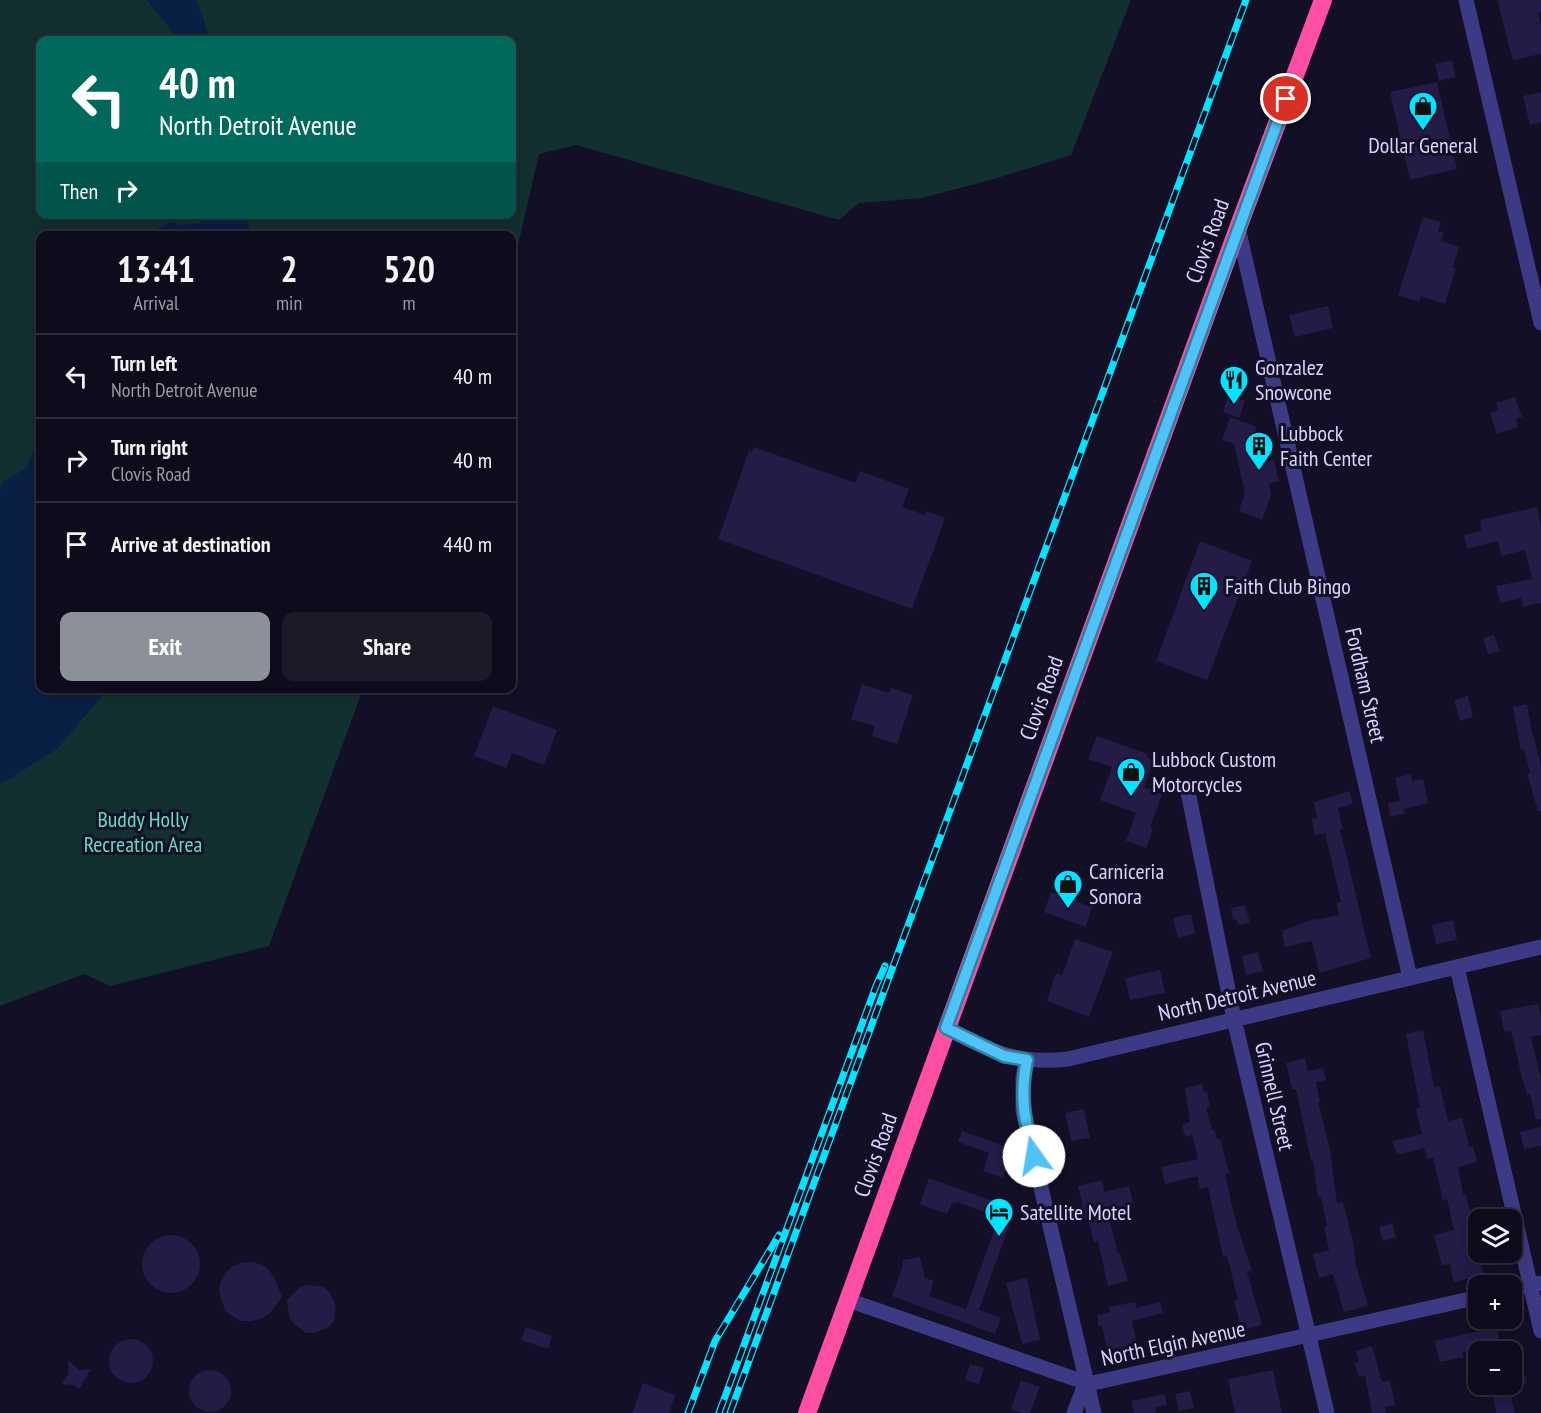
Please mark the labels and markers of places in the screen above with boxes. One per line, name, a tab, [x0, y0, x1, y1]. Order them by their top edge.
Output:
pin	[1260, 73, 1311, 124]
shop icon: Dollar General	[1407, 90, 1439, 132]
place label: Dollar General	[1368, 131, 1479, 159]
place label: Gonzalez Snowcone	[1255, 353, 1332, 406]
restaurant icon: Gonzalez Snowcone	[1218, 364, 1250, 406]
place label: Lubbock Faith Center	[1280, 419, 1372, 472]
building icon: Lubbock Faith Center	[1243, 430, 1275, 472]
building icon: Faith Club Bingo	[1188, 570, 1220, 612]
place label: Faith Club Bingo	[1225, 572, 1351, 600]
place label: Lubbock Custom Motorcycles	[1152, 745, 1276, 798]
shop icon: Lubbock Custom Motorcycles	[1115, 756, 1147, 798]
place label: Carniceria Sonora	[1089, 857, 1164, 910]
shop icon: Carniceria Sonora	[1052, 868, 1084, 910]
hotel icon: Satellite Motel	[983, 1196, 1015, 1238]
place label: Satellite Motel	[1020, 1198, 1132, 1226]

